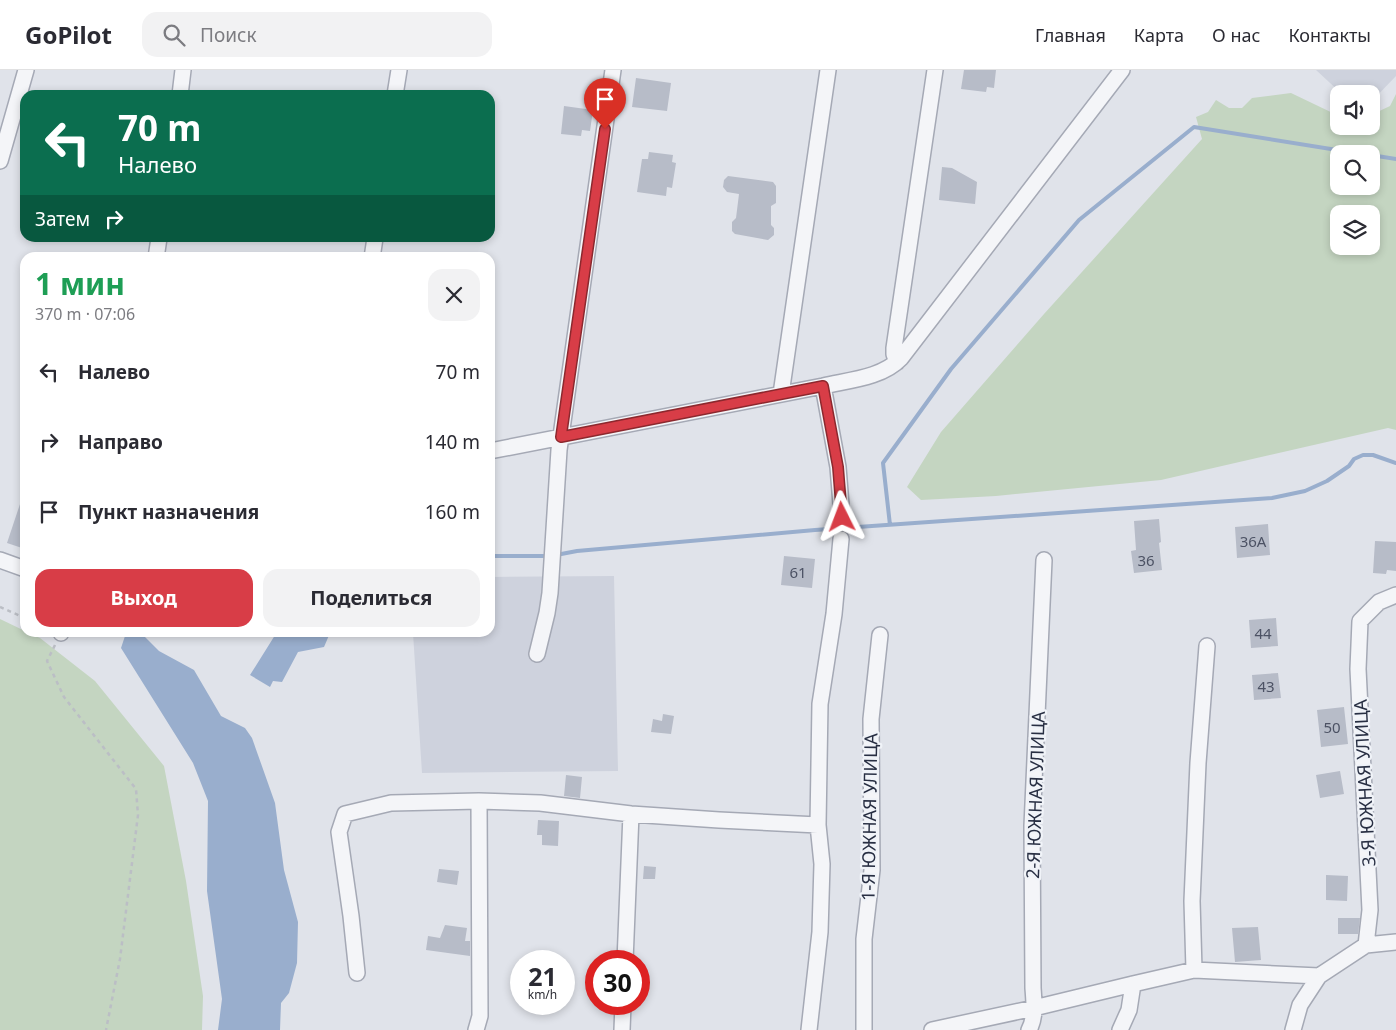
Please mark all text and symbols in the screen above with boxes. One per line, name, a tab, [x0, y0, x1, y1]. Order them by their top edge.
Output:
search box	[142, 12, 492, 57]
text: GoPilot	[25, 18, 112, 51]
icon: search	[160, 21, 188, 49]
text: Поиск	[200, 22, 257, 48]
text: Главная	[1035, 23, 1106, 47]
text: Карта	[1134, 23, 1184, 47]
text: О нас	[1212, 23, 1260, 47]
text: Контакты	[1288, 23, 1371, 47]
pin	[584, 78, 626, 129]
icon: arrive	[591, 85, 619, 113]
map controls	[1330, 85, 1380, 255]
button: sound	[1330, 85, 1380, 135]
text: 70 m	[118, 104, 201, 151]
icon: left	[35, 110, 100, 175]
button: search	[1330, 145, 1380, 195]
text: Налево	[118, 149, 197, 179]
icon: right	[100, 205, 128, 233]
button: layers	[1330, 205, 1380, 255]
text: Затем	[35, 206, 90, 232]
text: 1 мин	[35, 263, 125, 304]
button: close	[428, 269, 480, 321]
text: 370 m · 07:06	[35, 303, 135, 325]
icon: left	[35, 358, 63, 386]
text: Налево	[78, 359, 150, 385]
text: 70 m	[436, 359, 480, 385]
icon: right	[35, 428, 63, 456]
text: Направо	[78, 429, 163, 455]
text: 140 m	[425, 429, 480, 455]
position arrow	[815, 490, 867, 542]
icon: arrive	[35, 498, 63, 526]
text: Пункт назначения	[78, 499, 259, 525]
text: 160 m	[425, 499, 480, 525]
house number: 36А	[1240, 531, 1267, 551]
house number: 36	[1137, 550, 1155, 570]
house number: 61	[789, 562, 807, 582]
button: Выход	[35, 569, 253, 627]
button: Поделиться	[263, 569, 480, 627]
house number: 44	[1254, 623, 1272, 643]
house number: 43	[1257, 676, 1275, 696]
street label: 3-Я ЮЖНАЯ УЛИЦА	[1348, 698, 1380, 867]
street label: 2-Я ЮЖНАЯ УЛИЦА	[1020, 710, 1050, 879]
house number: 50	[1323, 717, 1341, 737]
street label: 1-Я ЮЖНАЯ УЛИЦА	[856, 732, 882, 901]
speed limit sign: 30	[585, 950, 650, 1015]
text: 21	[528, 959, 557, 993]
text: km/h	[528, 986, 557, 1003]

